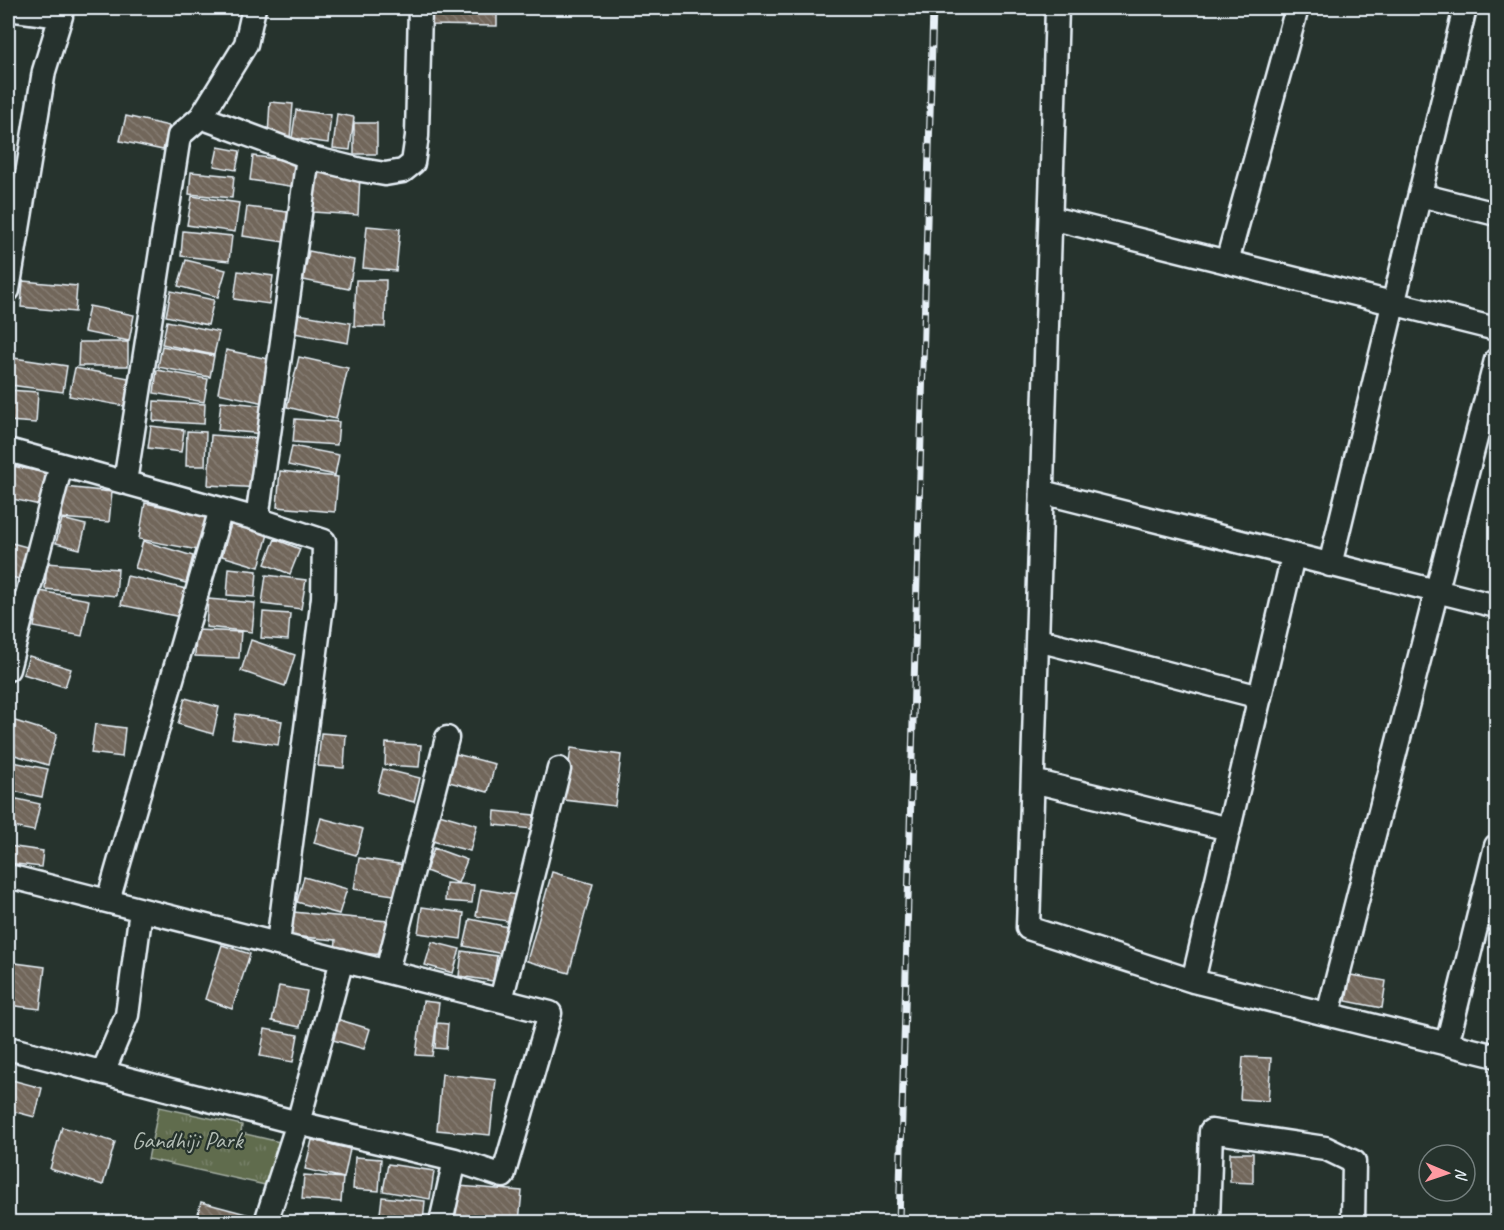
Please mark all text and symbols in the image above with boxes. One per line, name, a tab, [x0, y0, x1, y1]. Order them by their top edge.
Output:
park label: Gandhiji Park	[131, 1125, 245, 1155]
north arrow	[1417, 1143, 1477, 1203]
text: N	[1451, 1168, 1471, 1182]

